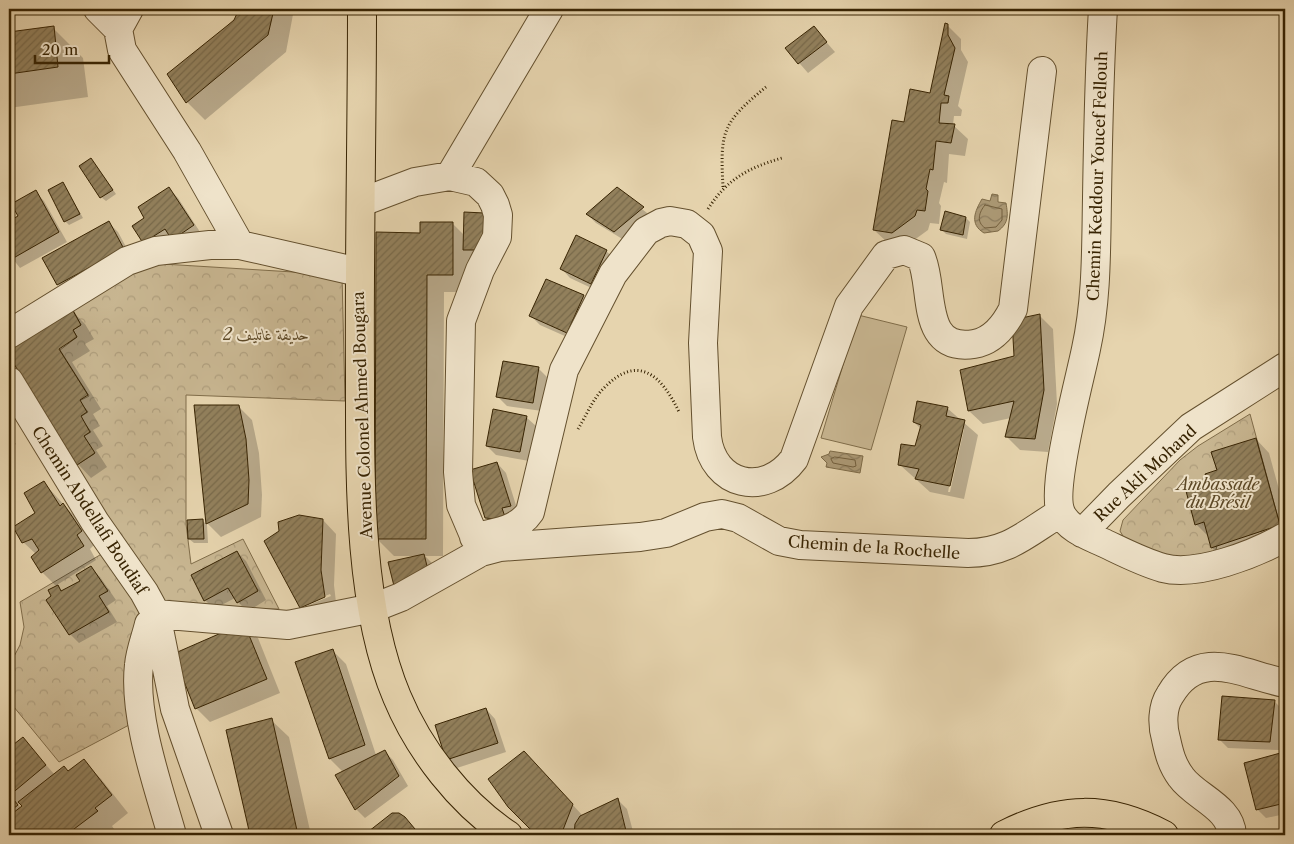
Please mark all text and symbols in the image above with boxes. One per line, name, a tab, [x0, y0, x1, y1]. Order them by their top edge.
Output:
scale bar	[35, 32, 109, 64]
text: 20 m	[42, 40, 78, 59]
street label: Chemin Keddour Youcef Fellouh	[1083, 51, 1111, 301]
street label: Avenue Colonel Ahmed Bougara	[348, 290, 376, 540]
park label: حديقة غاتليف 2	[223, 324, 309, 345]
street label: Rue Akli Mohand	[1090, 420, 1201, 526]
street label: Chemin Abdellafi Boudiaf	[28, 422, 153, 600]
park label: Ambassade du Brésil	[1174, 474, 1261, 512]
street label: Chemin de la Rochelle	[787, 531, 961, 563]

